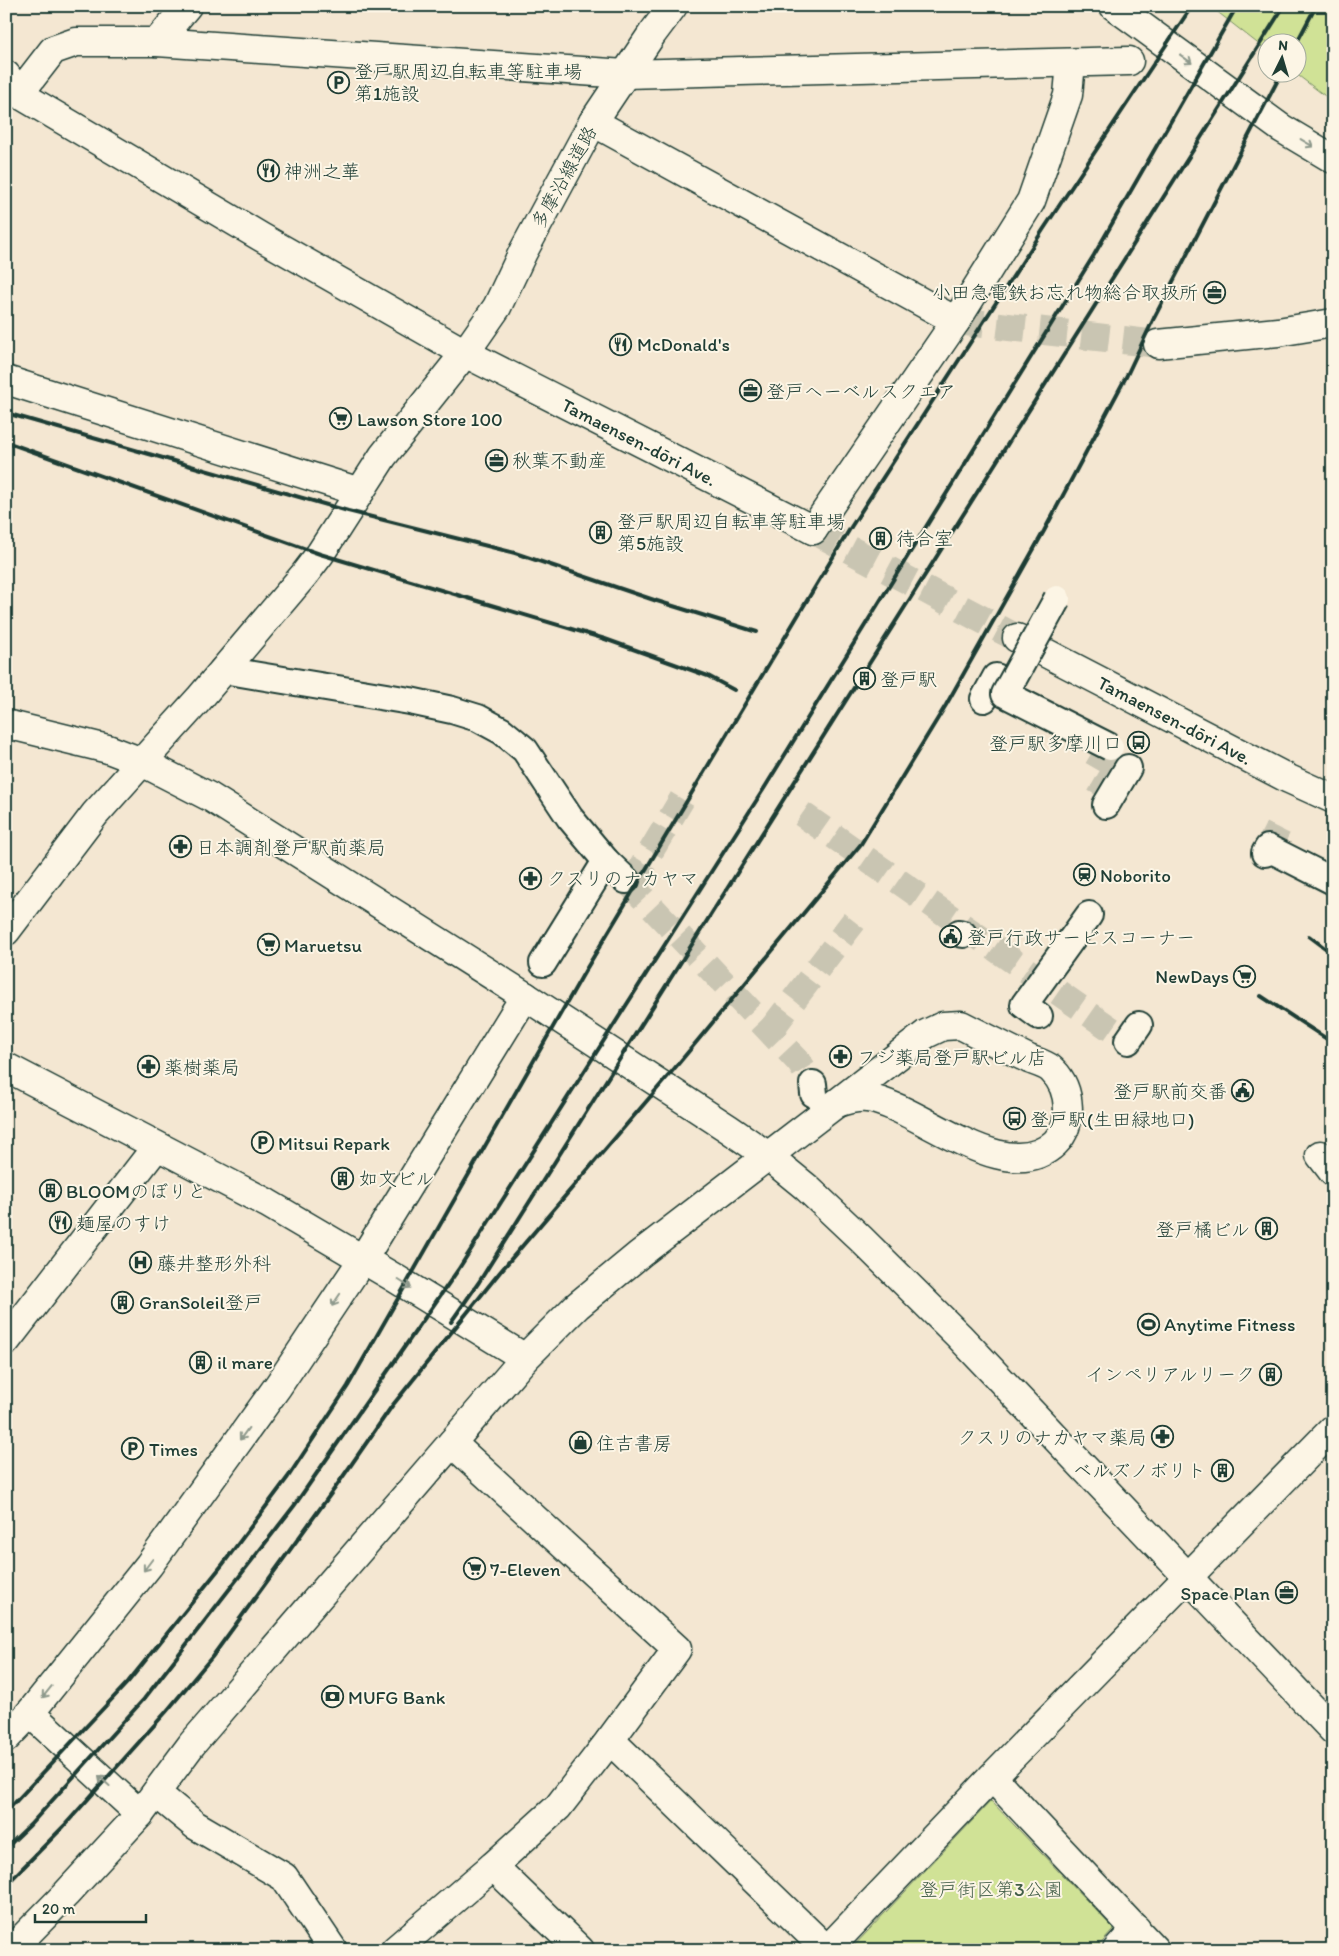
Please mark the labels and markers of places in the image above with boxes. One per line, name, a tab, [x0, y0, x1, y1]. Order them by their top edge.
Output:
place label: 登戸駅周辺自転車等駐車場 第1施設	[354, 60, 582, 105]
parking icon: 登戸駅周辺自転車等駐車場 第1施設	[326, 70, 350, 94]
restaurant icon: 神洲之華	[256, 159, 280, 183]
place label: 神洲之華	[284, 160, 360, 183]
office icon: 小田急電鉄お忘れ物総合取扱所	[1202, 280, 1226, 304]
place label: 小田急電鉄お忘れ物総合取扱所	[932, 281, 1198, 304]
restaurant icon: McDonald's	[609, 332, 633, 356]
place label: McDonald's	[637, 333, 730, 356]
office icon: 登戸へーベルスクエア	[738, 379, 762, 403]
place label: 登戸へーベルスクエア	[766, 380, 956, 403]
supermarket icon: Lawson Store 100	[329, 407, 353, 431]
place label: Lawson Store 100	[357, 408, 503, 431]
office icon: 秋葉不動産	[484, 448, 508, 472]
place label: 秋葉不動産	[512, 449, 607, 472]
place label: 登戸駅周辺自転車等駐車場 第5施設	[617, 510, 845, 555]
building icon: 登戸駅周辺自転車等駐車場 第5施設	[589, 520, 613, 544]
building icon: 待合室	[868, 526, 892, 550]
place label: 待合室	[896, 527, 953, 550]
building icon: 登戸駅	[852, 667, 876, 691]
place label: 登戸駅	[880, 668, 937, 691]
bus stop icon: 登戸駅多摩川口	[1126, 731, 1150, 755]
place label: 登戸駅多摩川口	[989, 732, 1122, 755]
pharmacy icon: 日本調剤登戸駅前薬局	[168, 835, 192, 859]
place label: 日本調剤登戸駅前薬局	[196, 836, 386, 859]
station icon: Noborito	[1072, 863, 1096, 887]
place label: Noborito	[1100, 864, 1171, 887]
pharmacy icon: クスリのナカヤマ	[519, 866, 543, 890]
place label: クスリのナカヤマ	[547, 867, 699, 890]
public building icon: 登戸行政サービスコーナー	[939, 925, 963, 949]
place label: 登戸行政サービスコーナー	[967, 926, 1195, 949]
supermarket icon: Maruetsu	[256, 933, 280, 957]
place label: Maruetsu	[284, 934, 363, 957]
supermarket icon: NewDays	[1233, 964, 1257, 988]
place label: NewDays	[1155, 965, 1229, 988]
pharmacy icon: フジ薬局登戸駅ビル店	[829, 1045, 853, 1069]
place label: フジ薬局登戸駅ビル店	[857, 1046, 1047, 1069]
pharmacy icon: 薬樹薬局	[136, 1055, 160, 1079]
place label: 薬樹薬局	[164, 1056, 240, 1079]
public building icon: 登戸駅前交番	[1231, 1079, 1255, 1103]
place label: 登戸駅前交番	[1113, 1080, 1227, 1103]
bus stop icon: 登戸駅(生田緑地口)	[1002, 1107, 1026, 1131]
place label: 登戸駅(生田緑地口)	[1030, 1108, 1194, 1131]
parking icon: Mitsui Repark	[250, 1131, 274, 1155]
place label: Mitsui Repark	[278, 1132, 390, 1155]
building icon: 如文ビル	[331, 1166, 355, 1190]
place label: 如文ビル	[359, 1167, 435, 1190]
building icon: BLOOMのぼりと	[38, 1179, 62, 1203]
place label: BLOOMのぼりと	[66, 1180, 206, 1203]
restaurant icon: 麺屋のすけ	[48, 1211, 72, 1235]
place label: 麺屋のすけ	[76, 1212, 171, 1235]
building icon: 登戸橘ビル	[1254, 1217, 1278, 1241]
place label: 登戸橘ビル	[1155, 1218, 1250, 1241]
hospital icon: 藤井整形外科	[129, 1251, 153, 1275]
place label: 藤井整形外科	[157, 1252, 271, 1275]
building icon: GranSoleil登戸	[111, 1290, 135, 1314]
place label: GranSoleil登戸	[139, 1291, 263, 1314]
sports icon: Anytime Fitness	[1136, 1312, 1160, 1336]
place label: Anytime Fitness	[1164, 1313, 1296, 1336]
building icon: il mare	[189, 1350, 213, 1374]
place label: il mare	[217, 1351, 273, 1374]
building icon: インペリアルリーク	[1259, 1362, 1283, 1386]
place label: インペリアルリーク	[1085, 1363, 1255, 1386]
pharmacy icon: クスリのナカヤマ薬局	[1151, 1425, 1175, 1449]
place label: クスリのナカヤマ薬局	[957, 1426, 1147, 1449]
shop icon: 住吉書房	[568, 1431, 592, 1455]
place label: 住吉書房	[596, 1432, 672, 1455]
parking icon: Times	[121, 1437, 145, 1461]
place label: Times	[149, 1438, 198, 1461]
building icon: ベルズノボリト	[1210, 1458, 1234, 1482]
place label: ベルズノボリト	[1073, 1459, 1206, 1482]
supermarket icon: 7-Eleven	[462, 1557, 486, 1581]
place label: 7-Eleven	[490, 1558, 561, 1581]
office icon: Space Plan	[1274, 1581, 1298, 1605]
place label: Space Plan	[1181, 1582, 1270, 1605]
bank icon: MUFG Bank	[320, 1685, 344, 1709]
place label: MUFG Bank	[348, 1686, 446, 1709]

